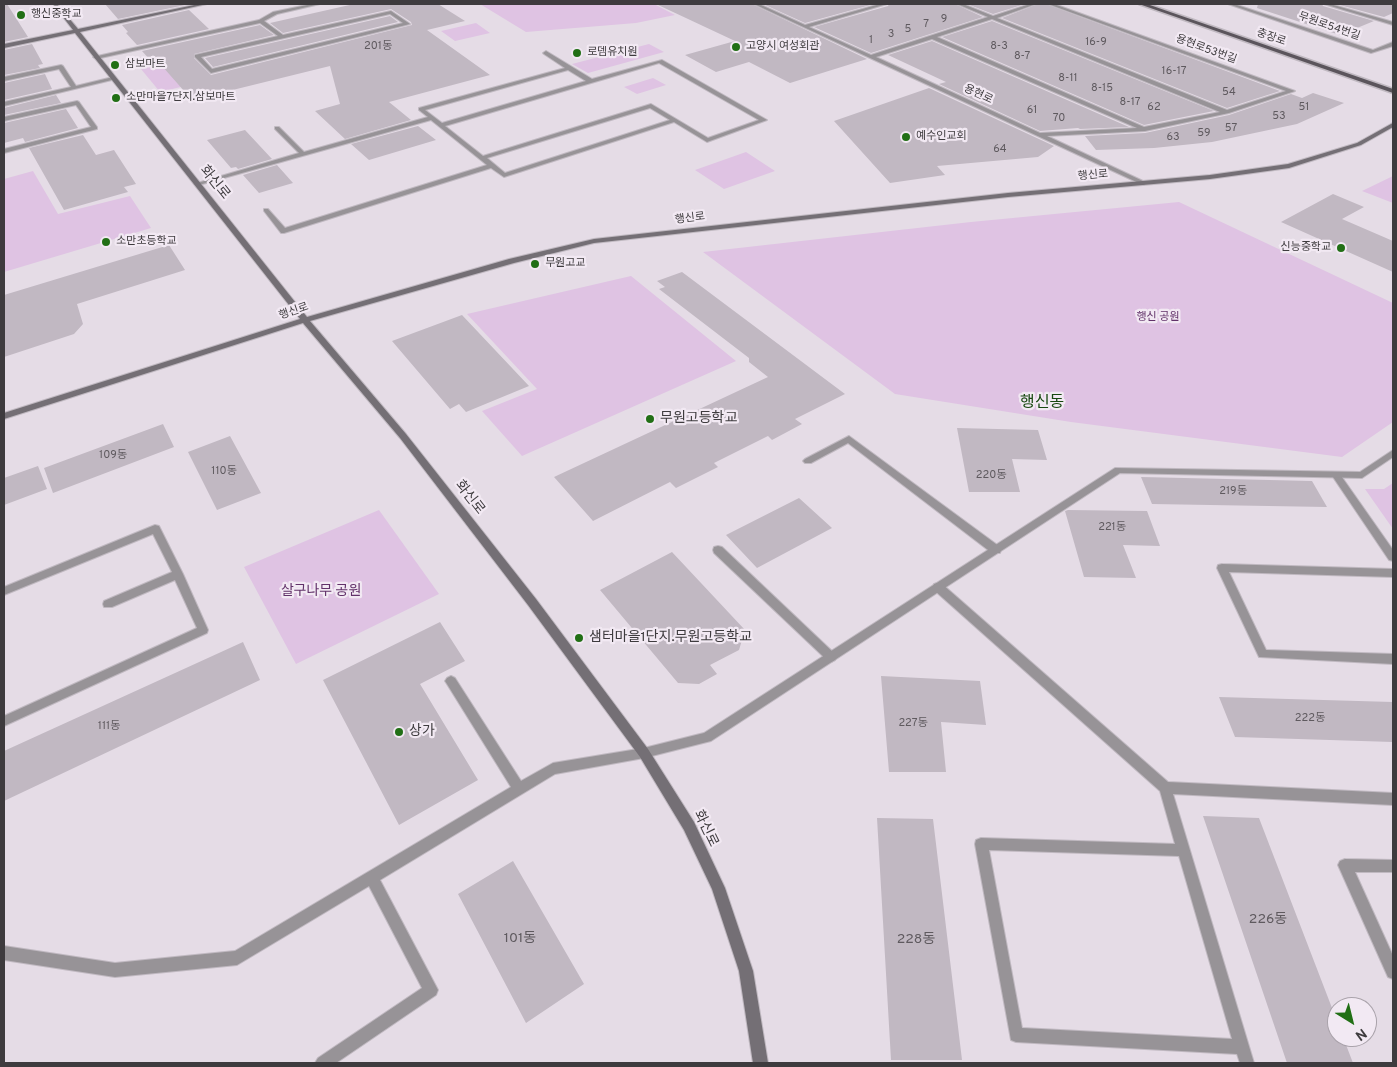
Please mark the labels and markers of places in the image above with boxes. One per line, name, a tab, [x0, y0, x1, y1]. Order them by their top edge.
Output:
place label: 행신중학교	[31, 8, 82, 22]
marker: 행신중학교	[15, 9, 27, 21]
place label: 고양시 여성회관	[746, 40, 819, 54]
marker: 고양시 여성회관	[730, 41, 742, 53]
place label: 로뎀유치원	[587, 46, 638, 60]
marker: 로뎀유치원	[571, 47, 583, 59]
place label: 삼보마트	[125, 58, 165, 72]
marker: 삼보마트	[109, 59, 121, 71]
place label: 소만마을7단지.삼보마트	[126, 91, 235, 105]
marker: 소만마을7단지.삼보마트	[110, 92, 122, 104]
place label: 예수인교회	[916, 130, 967, 144]
marker: 예수인교회	[900, 131, 912, 143]
place label: 소만초등학교	[116, 235, 177, 249]
marker: 소만초등학교	[100, 236, 112, 248]
place label: 신능중학교	[1280, 241, 1331, 255]
marker: 신능중학교	[1335, 242, 1347, 254]
place label: 무원고교	[545, 257, 585, 271]
marker: 무원고교	[529, 258, 541, 270]
place label: 무원고등학교	[660, 411, 737, 427]
marker: 무원고등학교	[644, 413, 656, 425]
place label: 샘터마을1단지.무원고등학교	[589, 630, 752, 646]
marker: 샘터마을1단지.무원고등학교	[573, 632, 585, 644]
place label: 상가	[409, 724, 435, 740]
marker: 상가	[393, 726, 405, 738]

